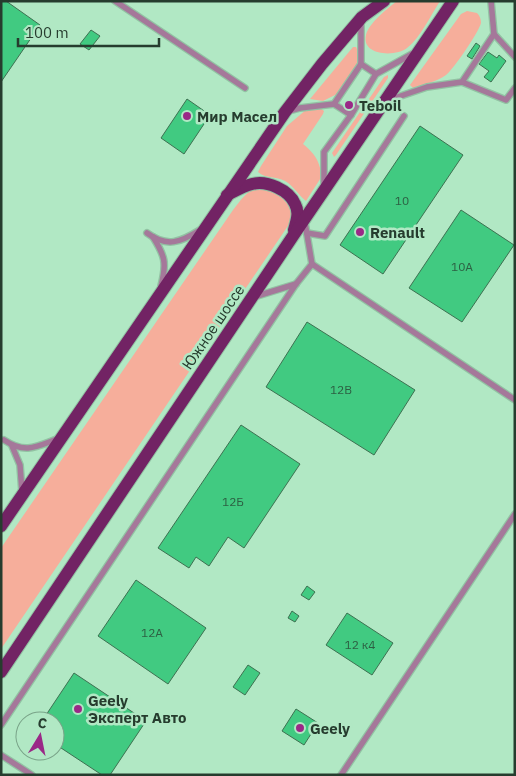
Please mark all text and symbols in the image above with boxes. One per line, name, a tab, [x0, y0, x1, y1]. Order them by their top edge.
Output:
scale bar	[18, 15, 159, 47]
text: 100 m	[25, 23, 69, 42]
place label: Teboil	[359, 96, 402, 115]
marker: Teboil	[343, 99, 355, 111]
place label: Мир Масел	[197, 107, 277, 126]
marker: Мир Масел	[181, 110, 193, 122]
house number: 10	[395, 193, 409, 208]
place label: Renault	[370, 223, 425, 242]
marker: Renault	[354, 226, 366, 238]
house number: 10А	[451, 259, 473, 274]
street label: Южное шоссе	[178, 281, 248, 373]
house number: 12В	[330, 382, 352, 397]
house number: 12Б	[222, 494, 244, 509]
house number: 12А	[141, 625, 163, 640]
house number: 12 к4	[344, 637, 376, 652]
place label: Geely Эксперт Авто	[88, 691, 187, 727]
marker: Geely Эксперт Авто	[72, 703, 84, 715]
north arrow	[15, 711, 65, 761]
text: С	[36, 714, 48, 733]
place label: Geely	[310, 719, 350, 738]
marker: Geely	[294, 722, 306, 734]

